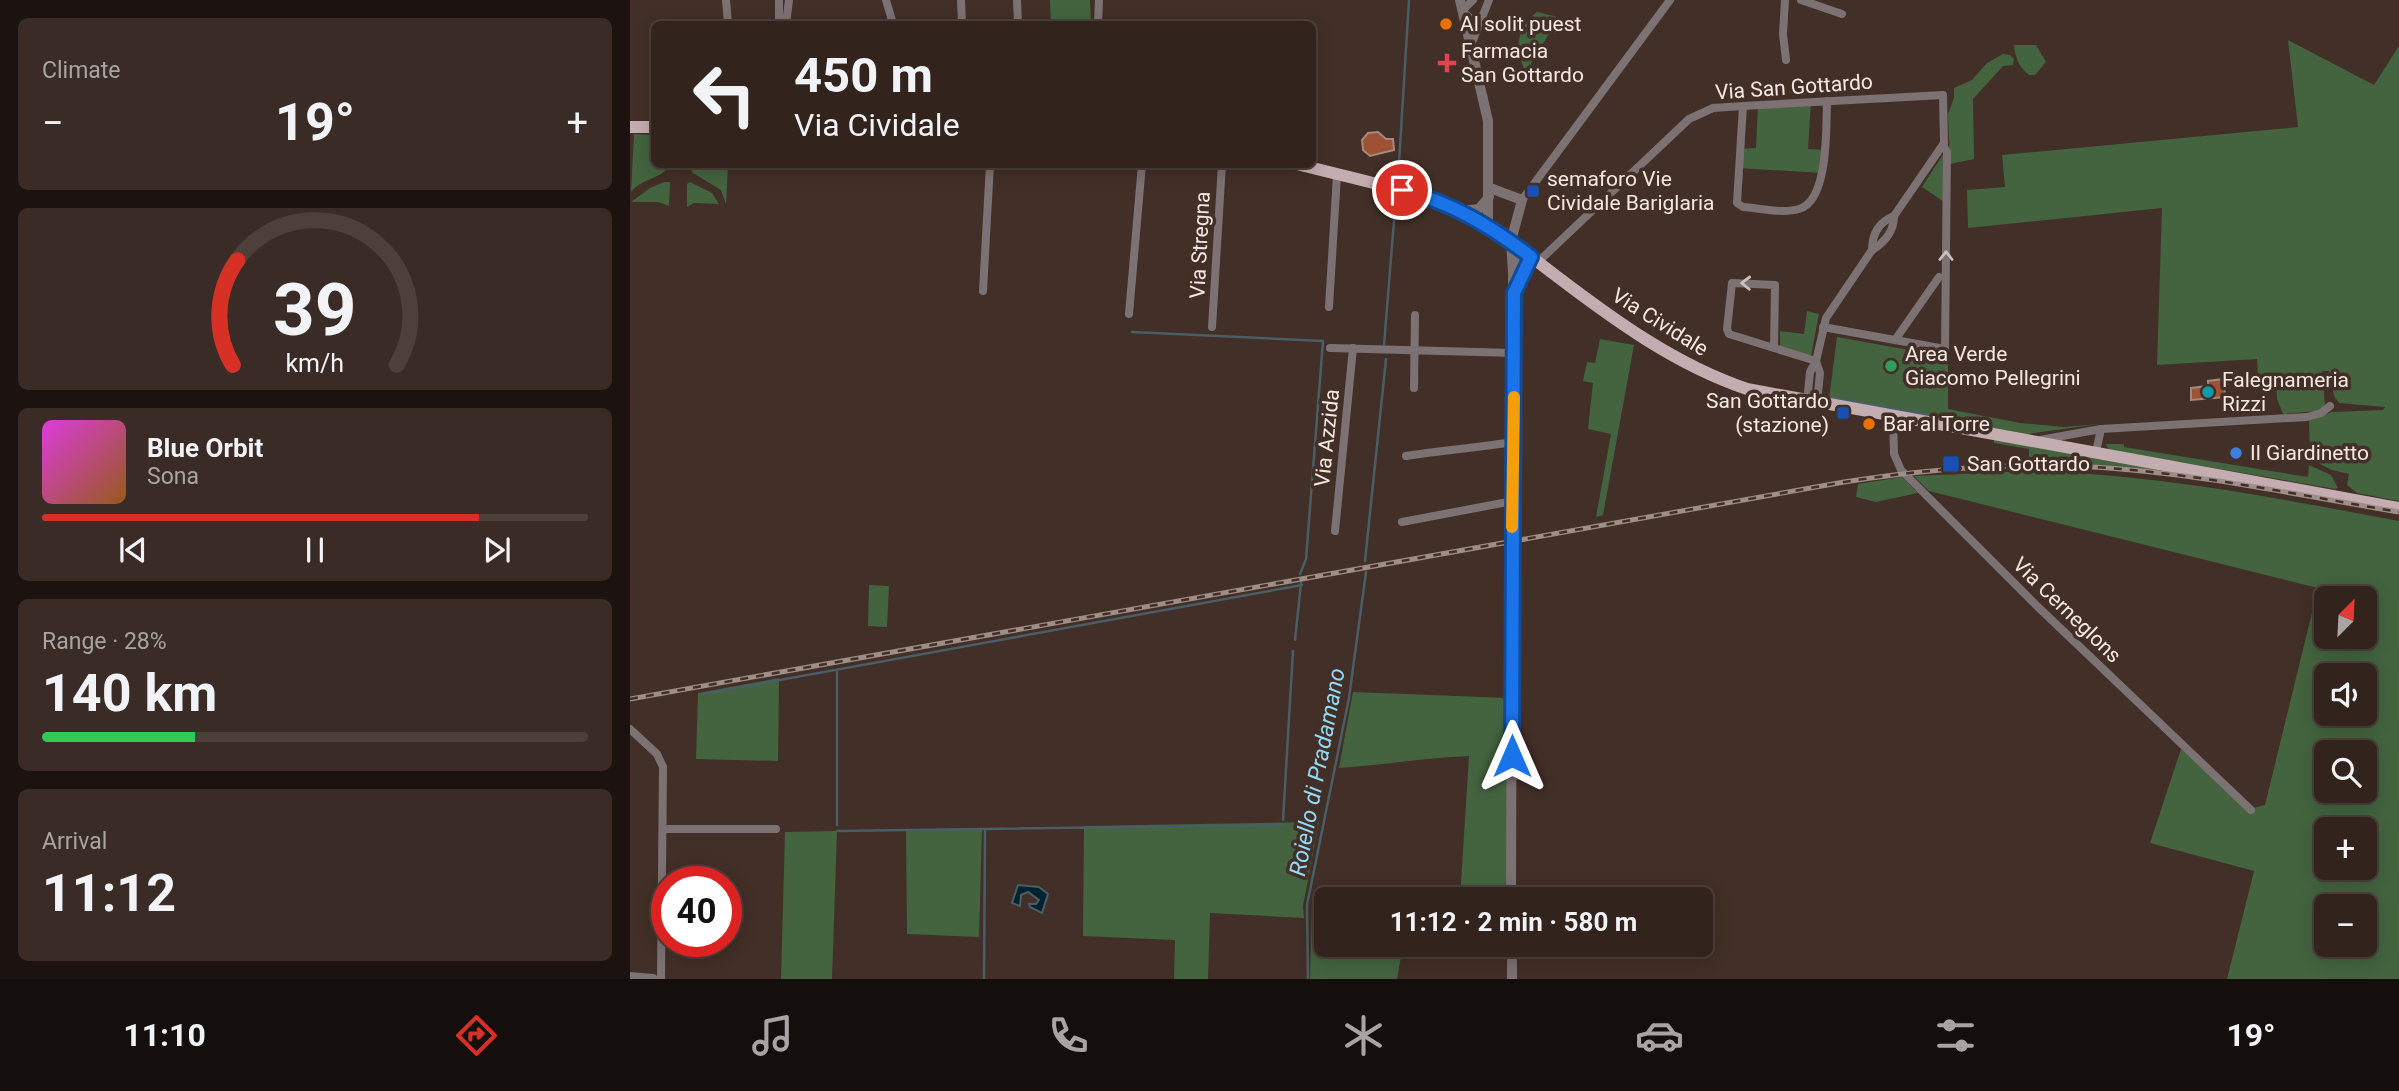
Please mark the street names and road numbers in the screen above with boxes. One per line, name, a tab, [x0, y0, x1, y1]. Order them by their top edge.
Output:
street label: Via San Gottardo	[1714, 70, 1874, 104]
street label: Via Stregna	[1185, 191, 1215, 299]
street label: Via Cividale	[1608, 283, 1712, 361]
street label: Via Azzida	[1310, 388, 1344, 488]
street label: Via Cerneglons	[2008, 552, 2126, 668]

